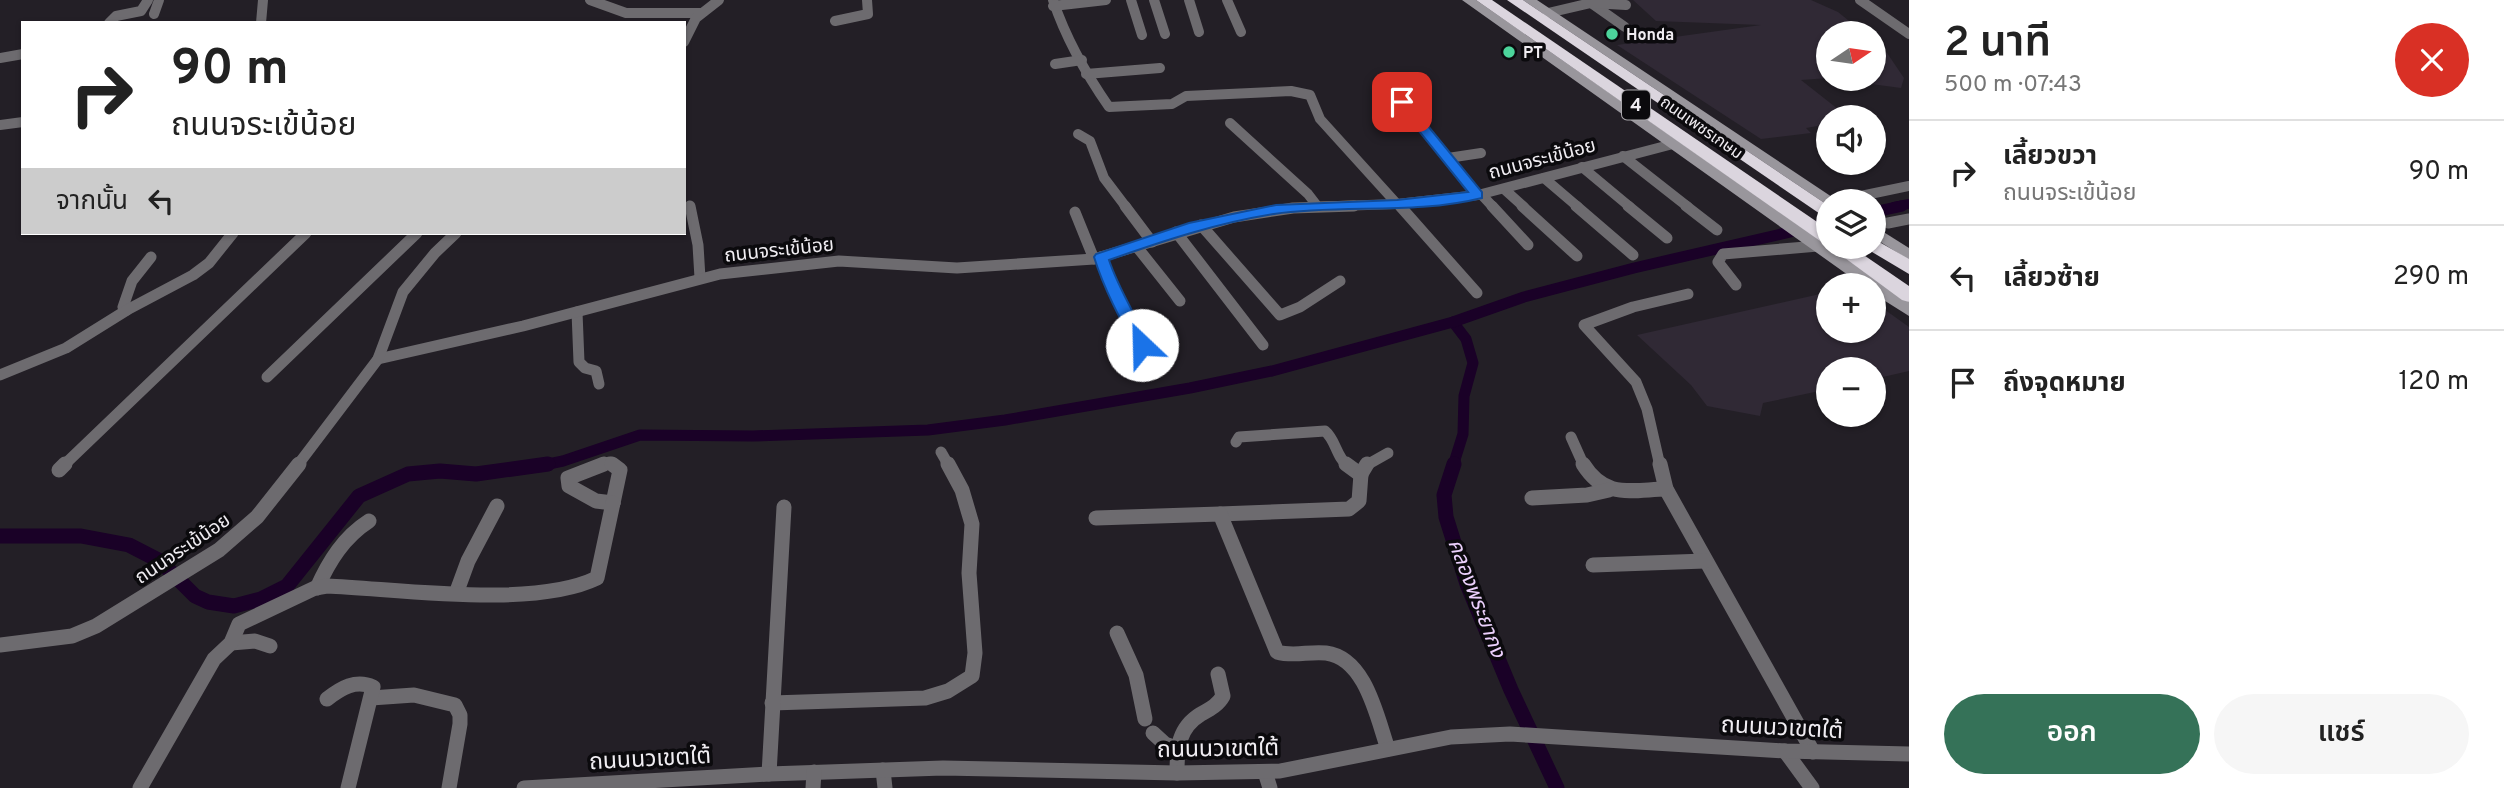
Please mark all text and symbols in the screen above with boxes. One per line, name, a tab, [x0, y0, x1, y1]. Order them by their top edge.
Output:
text: 2 นาที	[1944, 18, 2051, 71]
north arrow	[1816, 21, 1886, 91]
map controls	[1816, 21, 1886, 427]
button: close	[2395, 23, 2469, 97]
marker: Honda	[1604, 26, 1620, 42]
place label: Honda	[1626, 26, 1674, 46]
text: 90 m	[171, 40, 289, 102]
marker: PT	[1501, 44, 1517, 60]
place label: PT	[1523, 44, 1543, 64]
icon: right	[56, 49, 147, 140]
text: 500 m · 07:43	[1944, 71, 2082, 100]
pin	[1372, 72, 1432, 132]
icon: arrive	[1383, 83, 1421, 121]
road number: 4	[1622, 90, 1650, 120]
street label: ถนนเพชรเกษม	[1656, 93, 1746, 164]
button: sound	[1816, 105, 1886, 175]
text: ถนนจระเข้น้อย	[171, 107, 357, 147]
street label: ถนนจระเข้น้อย	[1486, 133, 1599, 186]
text: เลี้ยวขวา	[2003, 141, 2097, 174]
icon: right	[1944, 154, 1982, 192]
text: 90 m	[2409, 156, 2469, 189]
text: ถนนจระเข้น้อย	[2003, 180, 2136, 209]
icon: left	[142, 182, 180, 220]
text: จากนั้น	[56, 186, 128, 219]
button: layers	[1816, 189, 1886, 259]
street label: ถนนจระเข้น้อย	[723, 232, 835, 269]
icon: left	[1944, 259, 1982, 297]
text: 290 m	[2393, 261, 2469, 294]
text: เลี้ยวซ้าย	[2003, 263, 2100, 296]
button: +	[1816, 273, 1886, 343]
position arrow	[1105, 308, 1179, 382]
button: −	[1816, 357, 1886, 427]
icon: arrive	[1944, 364, 1982, 402]
text: 120 m	[2399, 366, 2469, 399]
text: ถึงจุดหมาย	[2003, 368, 2126, 401]
street label: ถนนจระเข้น้อย	[130, 508, 235, 590]
water label: คลองพระยากง	[1441, 535, 1511, 663]
button: ออก	[1944, 694, 2200, 774]
button: แชร์	[2214, 694, 2469, 774]
street label: ถนนนวเขตใต้	[1720, 712, 1844, 747]
street label: ถนนนวเขตใต้	[1157, 735, 1279, 766]
street label: ถนนนวเขตใต้	[588, 743, 712, 778]

